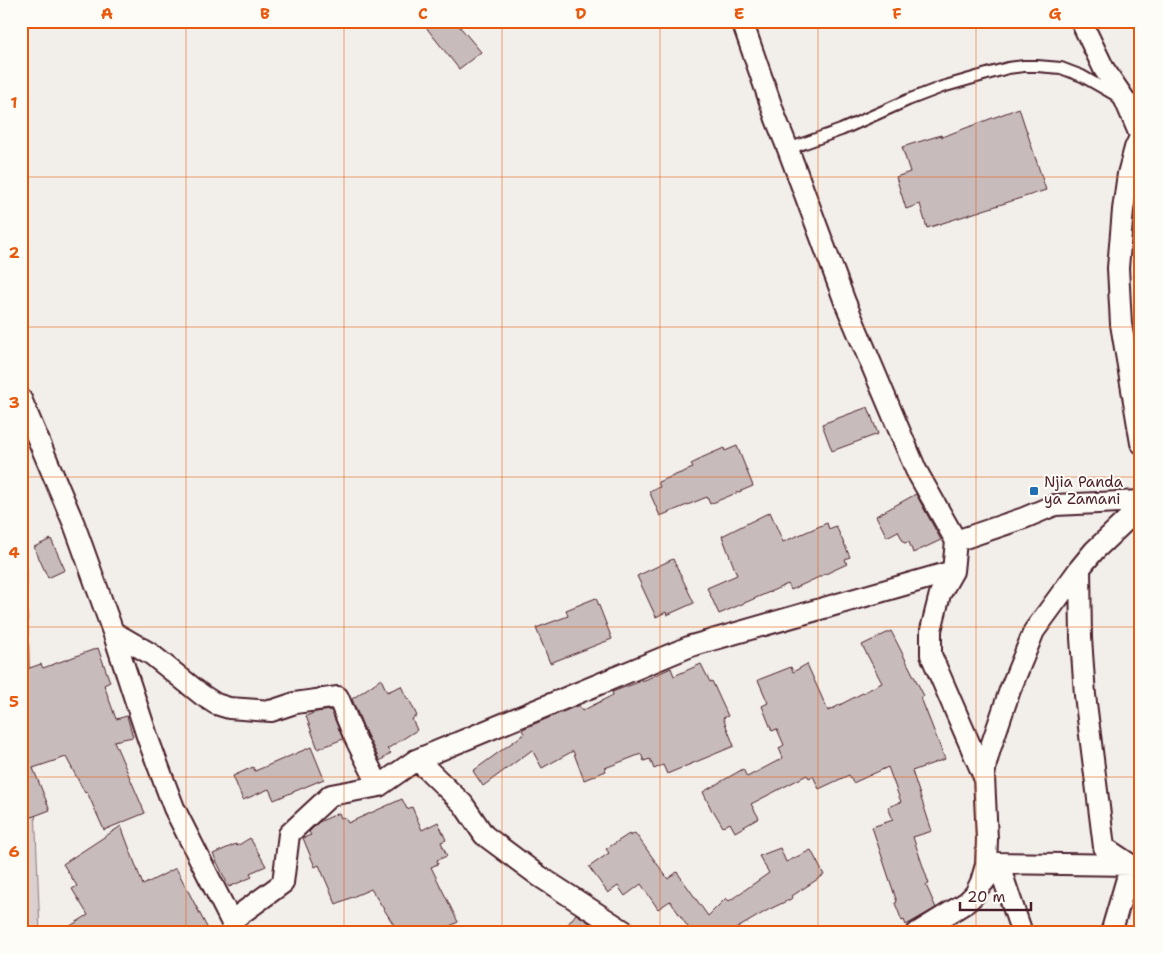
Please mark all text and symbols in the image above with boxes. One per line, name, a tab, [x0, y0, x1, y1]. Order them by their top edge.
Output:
text: A	[101, 3, 113, 24]
text: B	[260, 3, 270, 24]
text: C	[418, 3, 428, 24]
text: D	[575, 3, 587, 24]
text: E	[734, 3, 744, 24]
text: F	[892, 3, 902, 24]
text: G	[1049, 3, 1062, 24]
text: 1	[10, 92, 18, 113]
text: 2	[8, 242, 20, 263]
text: 3	[8, 392, 20, 413]
place label: Njia Panda ya Zamani	[1044, 472, 1124, 509]
marker: Njia Panda ya Zamani	[1028, 485, 1040, 497]
text: 4	[8, 542, 20, 563]
text: 5	[9, 691, 19, 712]
text: 6	[8, 841, 20, 862]
scale bar	[960, 879, 1031, 911]
text: 20 m	[967, 887, 1006, 907]

